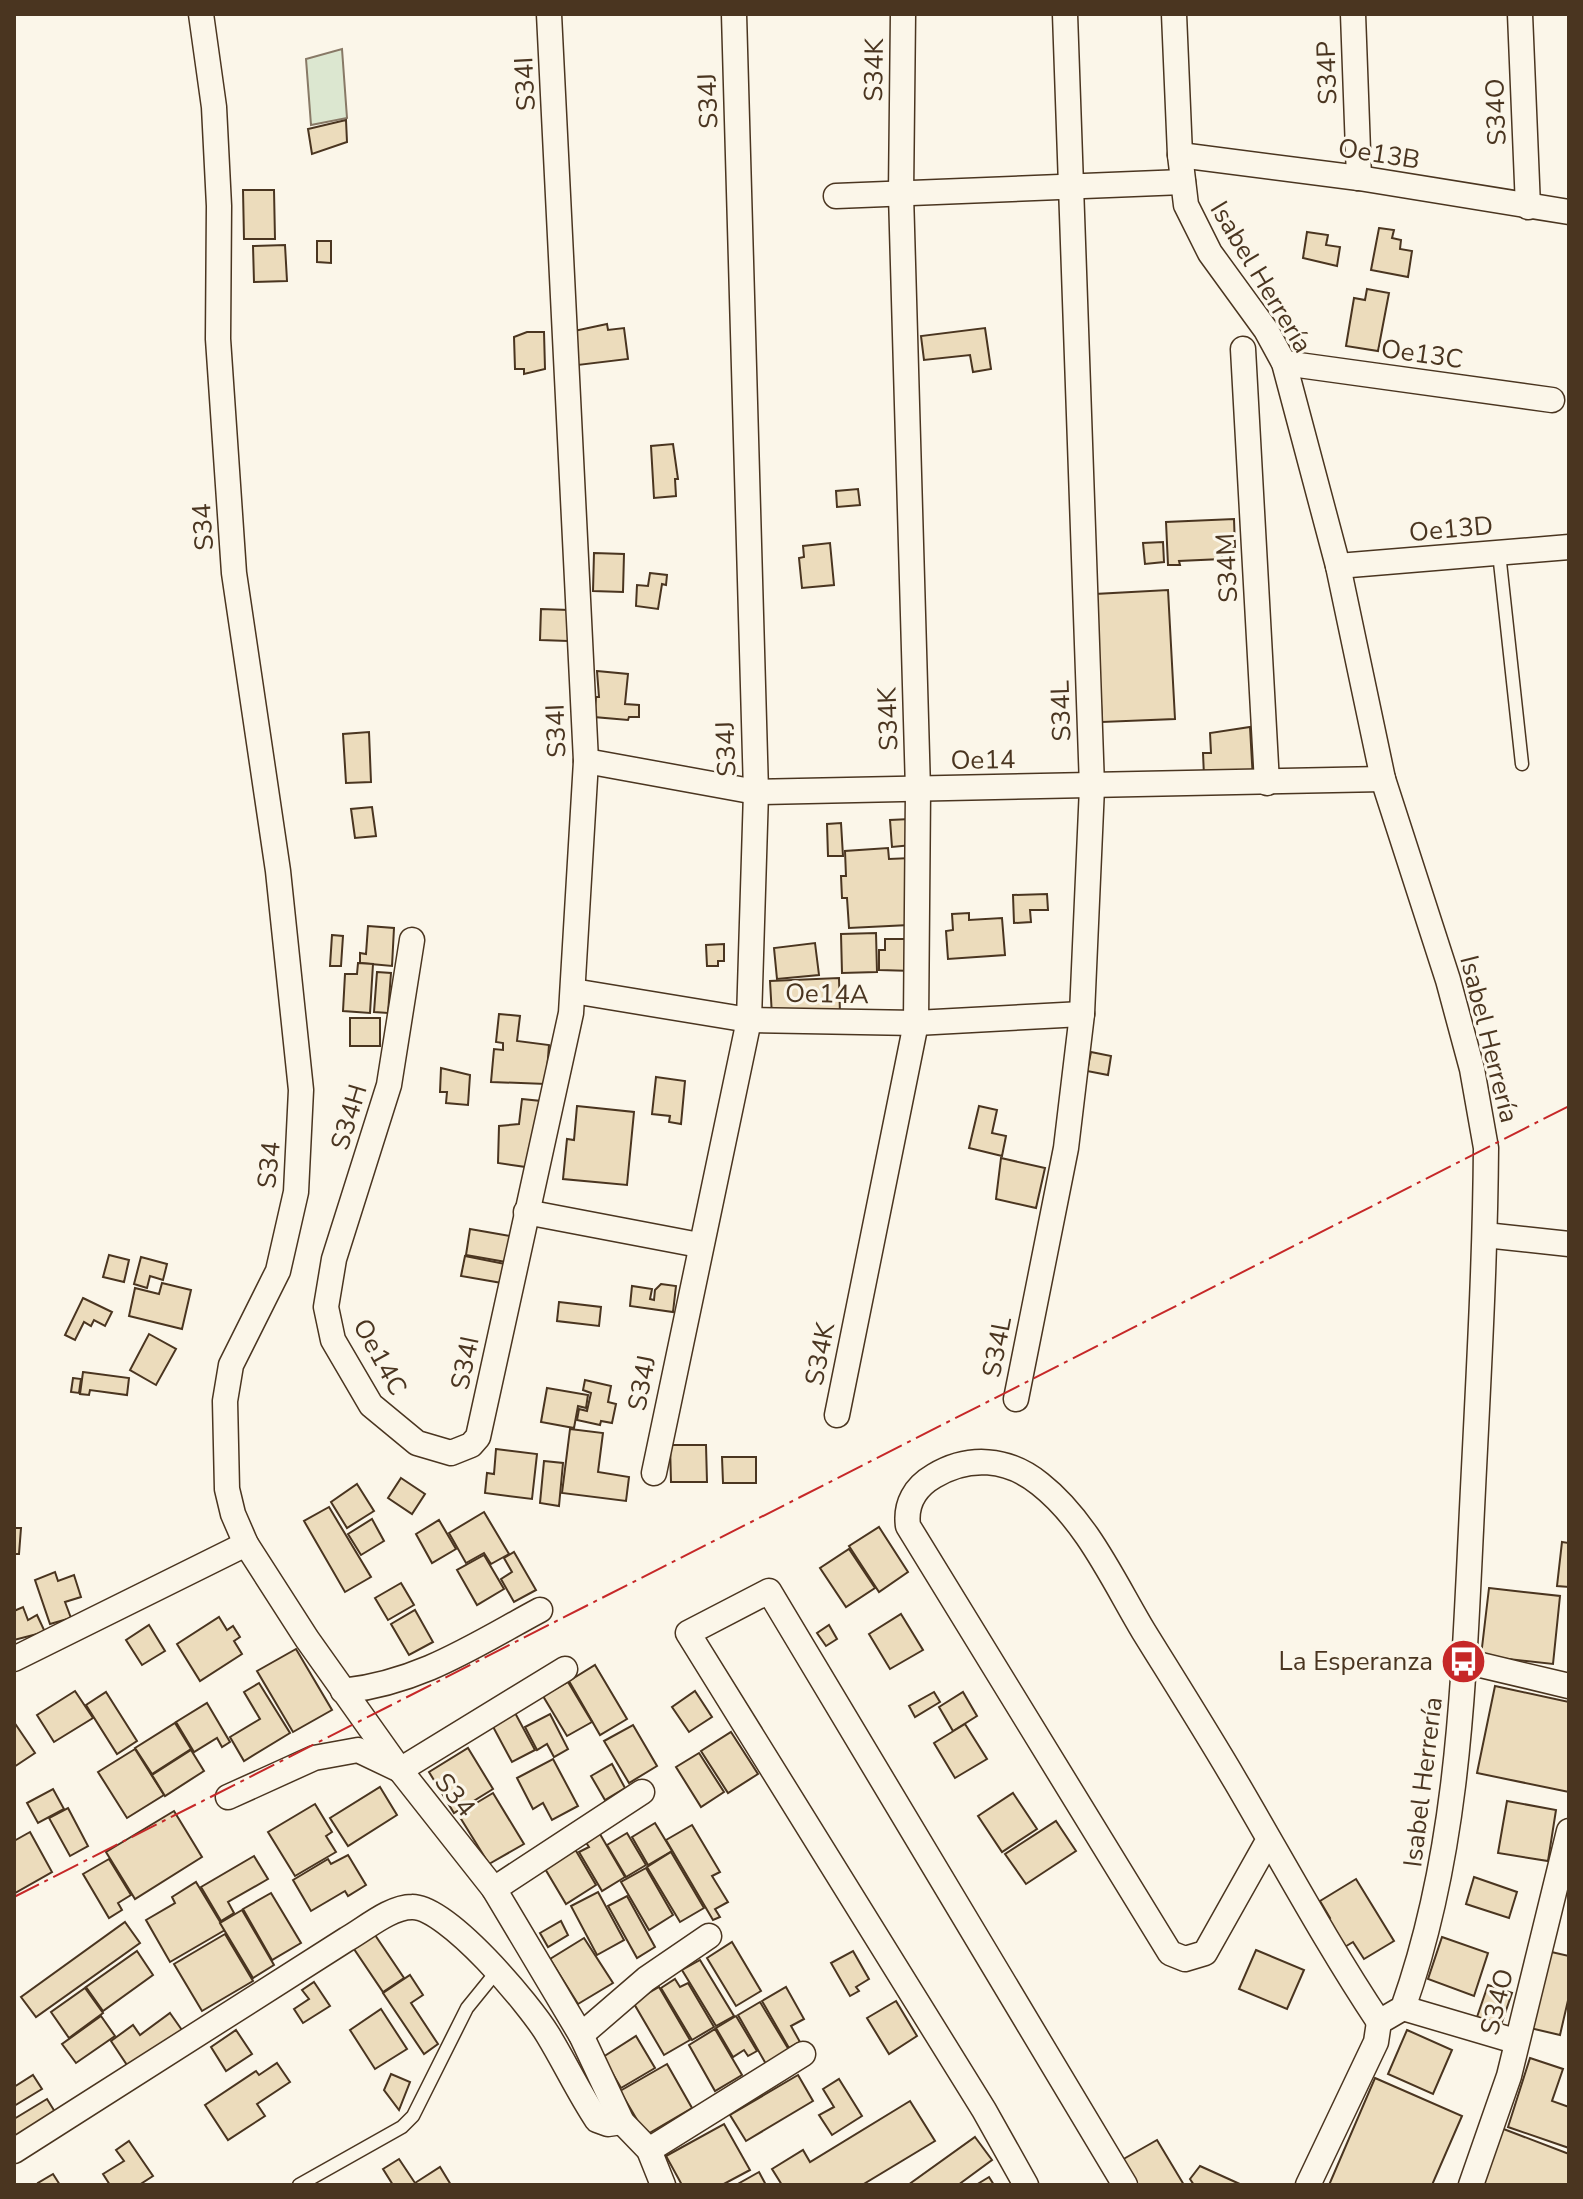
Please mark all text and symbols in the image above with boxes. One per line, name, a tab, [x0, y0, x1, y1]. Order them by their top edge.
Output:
street label: S34K	[856, 37, 892, 102]
street label: S34P	[1308, 41, 1346, 105]
street label: S34I	[506, 56, 544, 112]
street label: S34J	[690, 73, 726, 129]
street label: S34O	[1477, 78, 1515, 146]
street label: Oe13B	[1335, 130, 1423, 178]
street label: Isabel Herrería	[1202, 195, 1320, 359]
street label: Oe13C	[1379, 331, 1465, 377]
street label: S34	[184, 502, 222, 552]
street label: Oe13D	[1407, 508, 1495, 550]
street label: S34M	[1208, 532, 1246, 604]
street label: S34L	[1042, 680, 1080, 742]
street label: S34K	[869, 686, 907, 751]
street label: S34I	[538, 703, 574, 759]
street label: S34J	[708, 721, 744, 777]
street label: Oe14	[950, 742, 1016, 778]
street label: Isabel Herrería	[1451, 952, 1527, 1126]
street label: Oe14A	[785, 976, 869, 1012]
street label: S34H	[322, 1080, 376, 1154]
street label: S34	[249, 1140, 289, 1190]
street label: Oe14C	[345, 1312, 415, 1402]
street label: S34L	[974, 1314, 1020, 1380]
street label: S34K	[797, 1319, 843, 1388]
street label: S34I	[442, 1333, 488, 1393]
street label: S34J	[620, 1352, 664, 1414]
bus stop icon: La Esperanza	[1440, 1637, 1488, 1685]
place label: La Esperanza	[1279, 1644, 1433, 1679]
street label: Isabel Herrería	[1395, 1695, 1451, 1869]
street label: S34	[427, 1766, 483, 1824]
street label: S34O	[1472, 1965, 1522, 2039]

